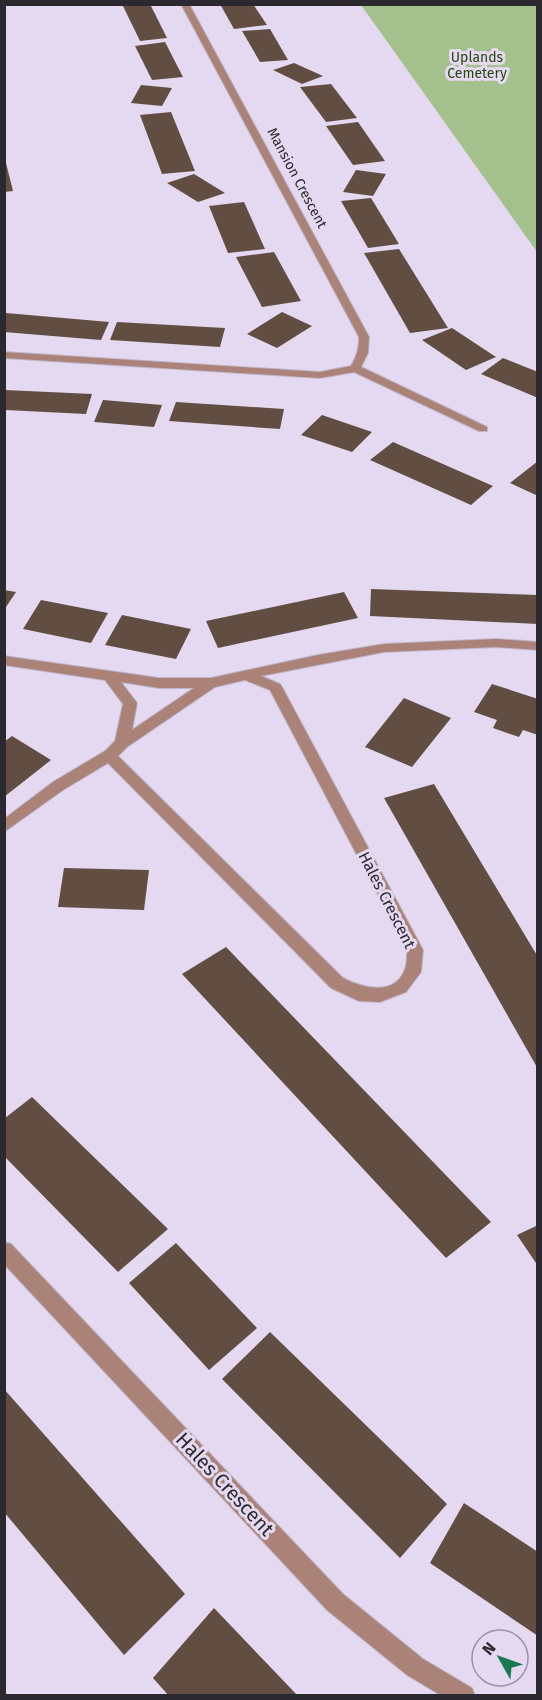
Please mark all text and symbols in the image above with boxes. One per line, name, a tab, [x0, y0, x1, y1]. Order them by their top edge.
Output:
park label: Uplands Cemetery	[447, 49, 507, 82]
street label: Mansion Crescent	[263, 125, 331, 232]
street label: Hales Crescent	[354, 848, 420, 952]
street label: Hales Crescent	[171, 1427, 280, 1541]
north arrow	[470, 1628, 530, 1688]
text: N	[478, 1639, 500, 1659]

